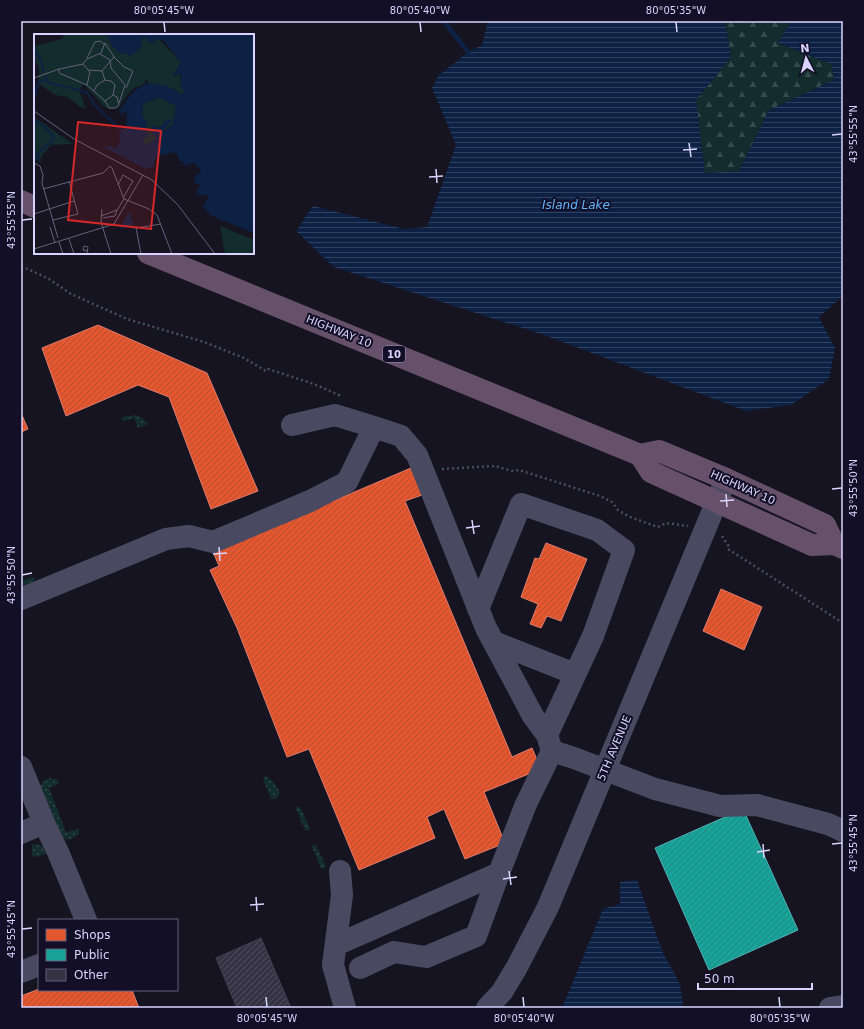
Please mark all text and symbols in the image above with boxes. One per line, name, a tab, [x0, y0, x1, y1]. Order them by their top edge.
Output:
text: 80°05'45"W	[134, 5, 194, 16]
text: 80°05'40"W	[390, 5, 450, 16]
text: 80°05'35"W	[646, 5, 706, 16]
inset map	[34, 34, 254, 254]
north arrow	[786, 38, 826, 78]
text: N	[800, 42, 810, 55]
text: 43°55'55"N	[848, 105, 859, 163]
text: 43°55'55"N	[6, 191, 17, 249]
water label: Island Lake	[542, 198, 610, 212]
street label: HIGHWAY 10	[304, 312, 373, 351]
road number: 10	[383, 346, 405, 362]
text: 43°55'50"N	[848, 459, 859, 517]
street label: HIGHWAY 10	[708, 467, 777, 508]
text: 43°55'50"N	[6, 546, 17, 604]
street label: 5TH AVENUE	[595, 713, 634, 783]
text: 43°55'45"N	[848, 814, 859, 872]
text: 43°55'45"N	[6, 900, 17, 958]
legend	[38, 919, 178, 991]
text: Shops	[74, 928, 110, 942]
text: Public	[74, 948, 110, 962]
scale bar	[698, 965, 812, 991]
text: Other	[74, 968, 108, 982]
text: 50 m	[704, 972, 735, 986]
text: 80°05'45"W	[237, 1013, 297, 1024]
text: 80°05'40"W	[494, 1013, 554, 1024]
text: 80°05'35"W	[750, 1013, 810, 1024]

